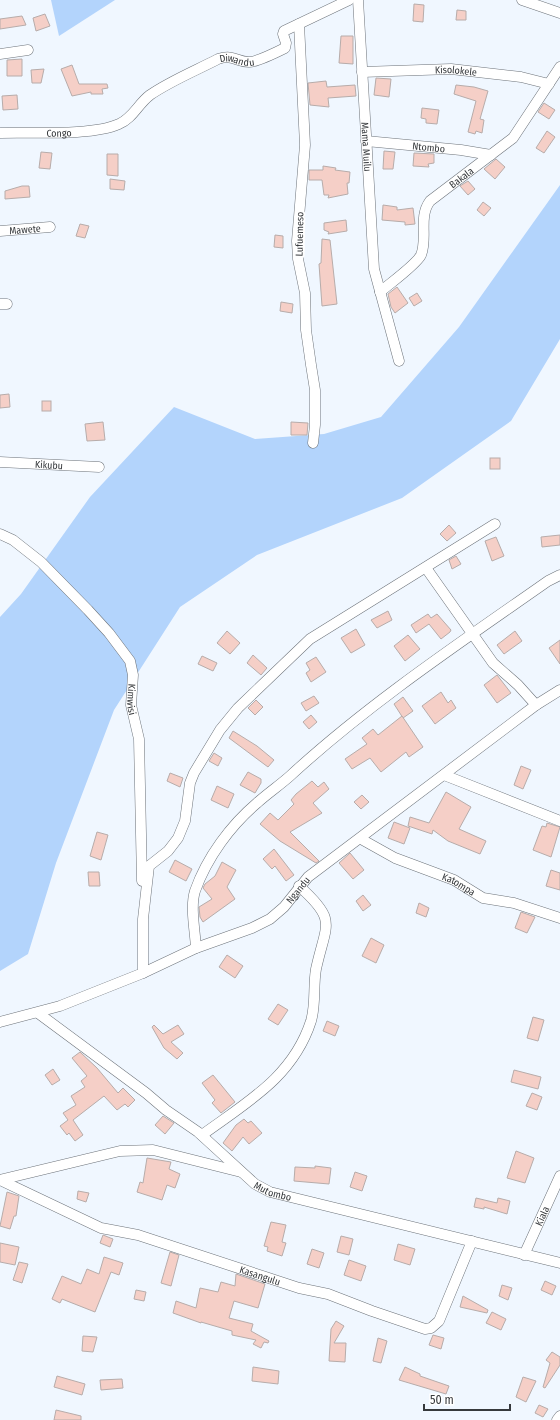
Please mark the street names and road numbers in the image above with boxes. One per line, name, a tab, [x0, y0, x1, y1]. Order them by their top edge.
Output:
street label: Diwandu	[219, 52, 255, 69]
street label: Kisolokele	[435, 64, 478, 79]
street label: Mama Muilu	[358, 122, 373, 172]
street label: Congo	[46, 127, 72, 140]
street label: Ntombo	[412, 140, 446, 155]
street label: Bakala	[447, 165, 476, 191]
street label: Lufuemeso	[294, 211, 306, 257]
street label: Mawete	[9, 223, 41, 237]
street label: Kikubu	[34, 459, 63, 472]
street label: Kimwisi	[124, 683, 138, 716]
street label: Katompa	[440, 871, 477, 899]
street label: Ngandu	[284, 874, 313, 906]
street label: Mutombo	[252, 1180, 292, 1204]
street label: Kiala	[533, 1205, 552, 1228]
street label: Kasangulu	[238, 1264, 282, 1288]

